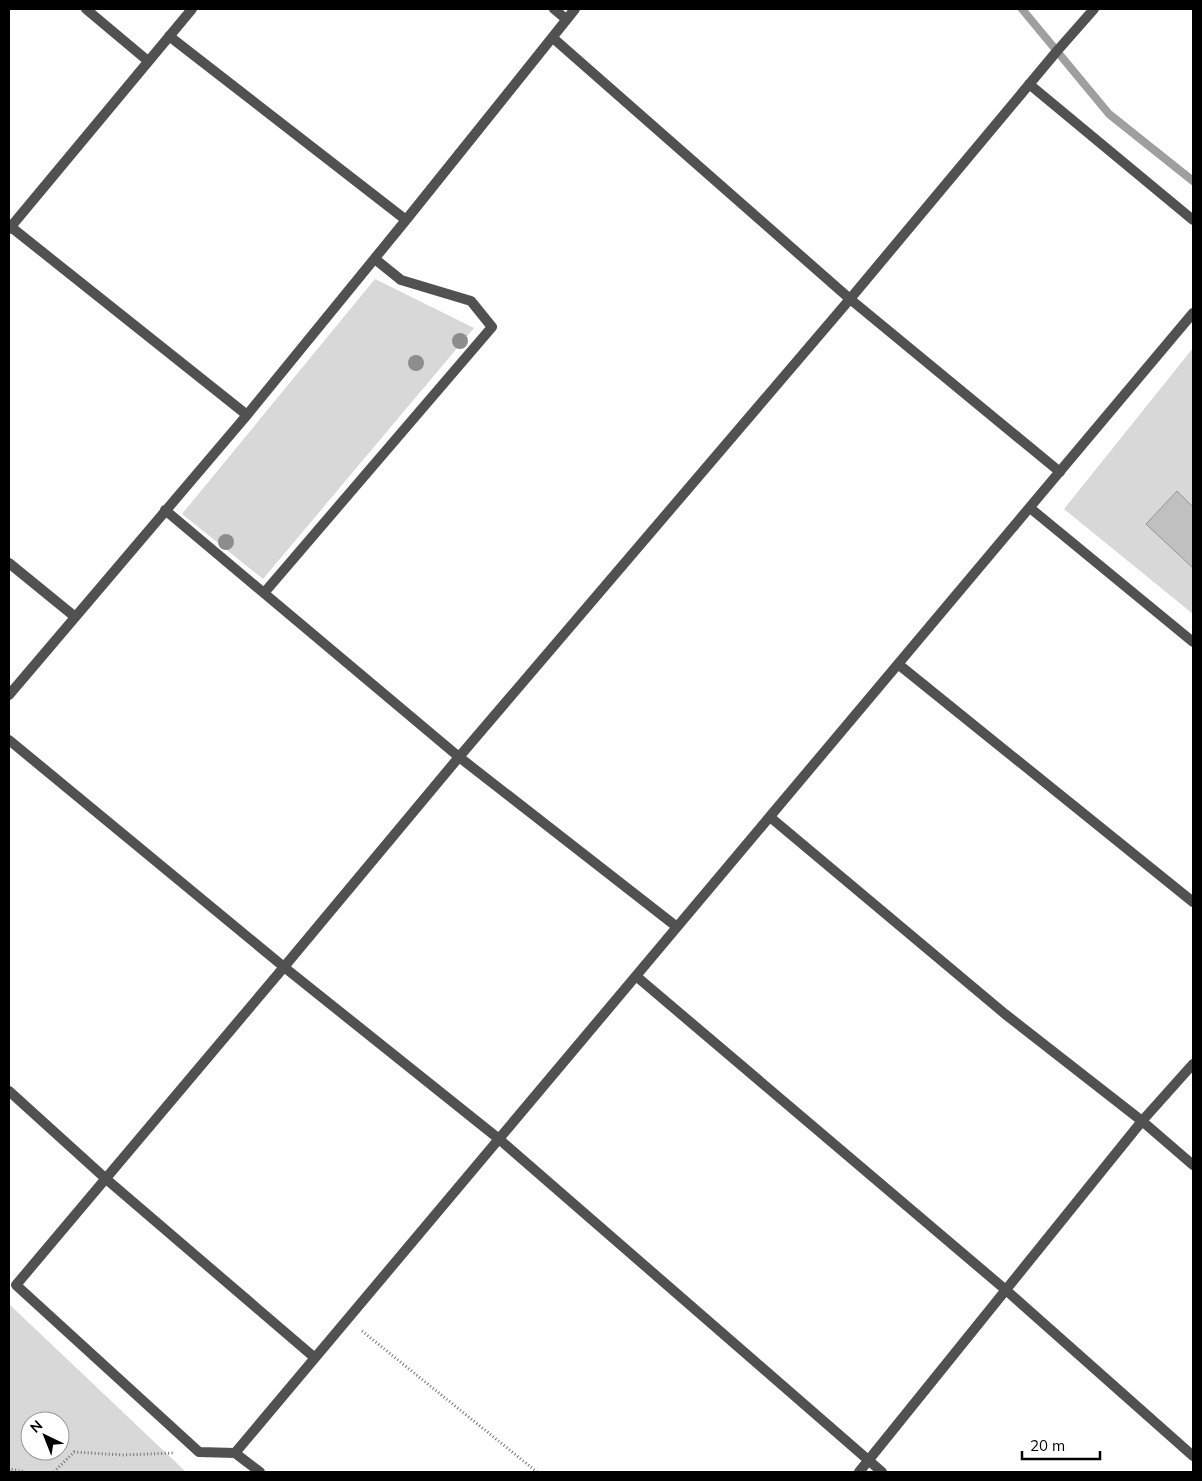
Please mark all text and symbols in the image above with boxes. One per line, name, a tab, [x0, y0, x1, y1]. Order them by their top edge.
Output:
north arrow	[20, 1411, 70, 1461]
text: N	[26, 1416, 46, 1437]
scale bar	[1022, 1428, 1100, 1460]
text: 20 m	[1030, 1436, 1065, 1455]

